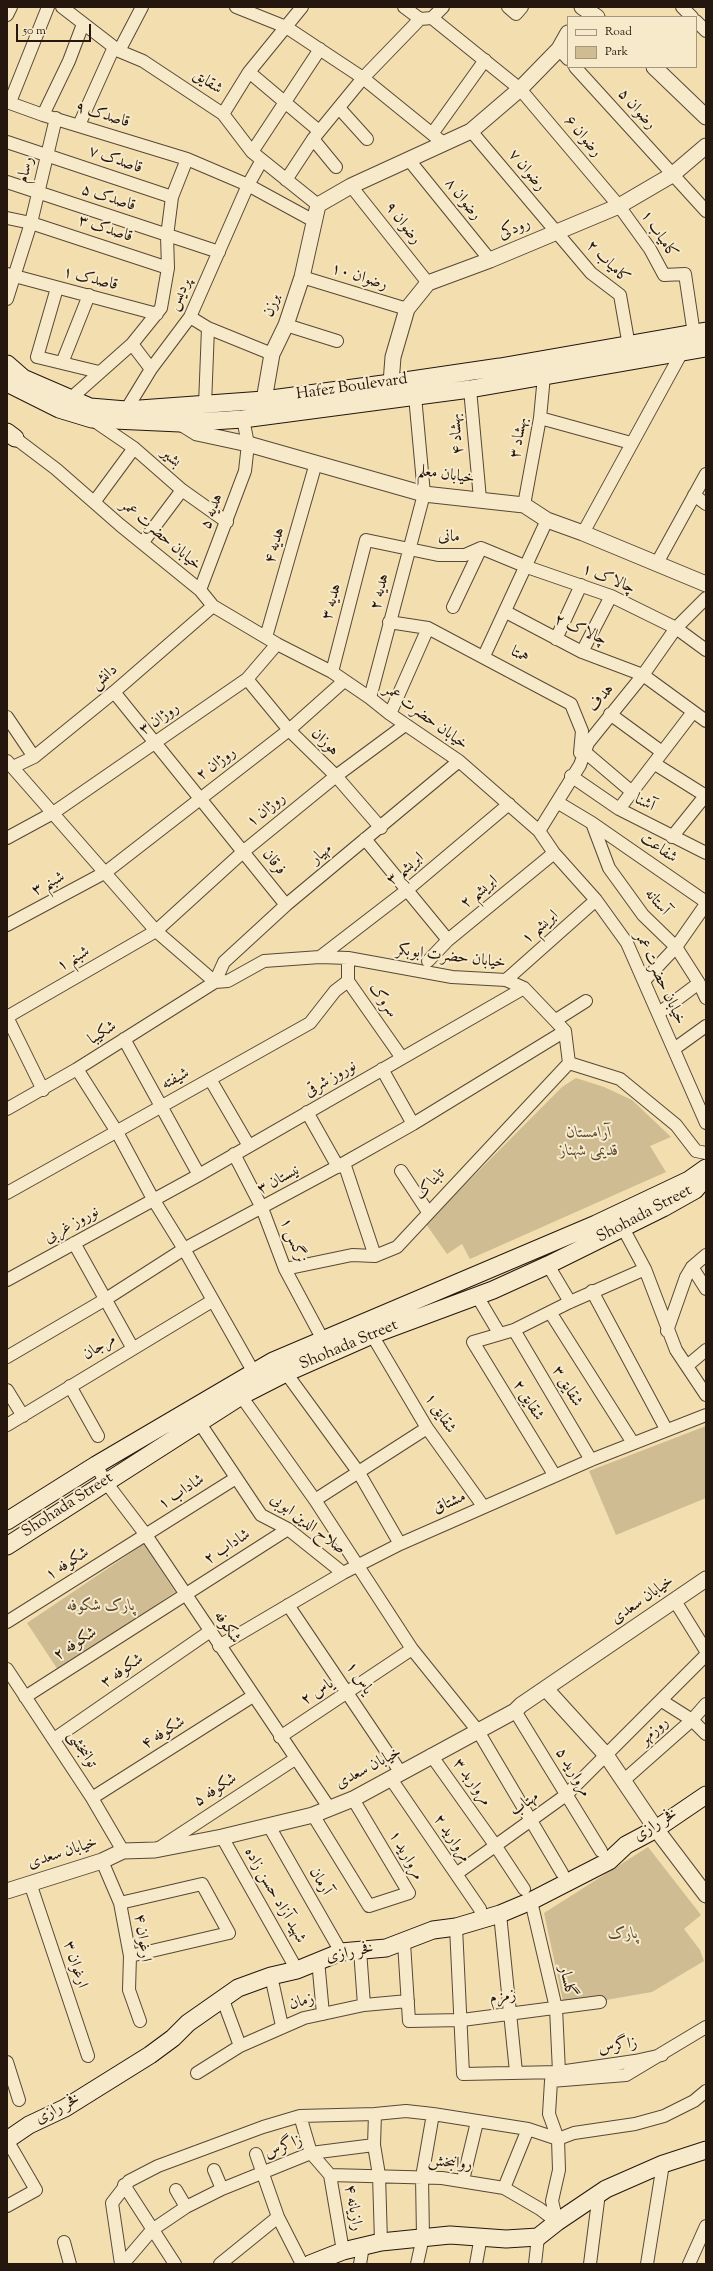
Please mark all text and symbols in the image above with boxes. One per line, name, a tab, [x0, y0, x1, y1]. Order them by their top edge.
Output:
scale bar	[18, 16, 93, 42]
legend	[567, 16, 697, 68]
text: 50 m	[23, 22, 46, 40]
text: Road	[605, 23, 632, 41]
text: Park	[605, 43, 628, 61]
street label: شقایق	[189, 66, 225, 100]
street label: رضوان ۵	[613, 86, 659, 134]
street label: قاصدک ۹	[72, 99, 132, 133]
street label: رضوان ۶	[559, 112, 605, 162]
street label: قاصدک ۷	[85, 143, 145, 179]
street label: رضوان ۷	[503, 146, 549, 196]
street label: رسام	[15, 155, 39, 185]
street label: رضوان ۸	[439, 175, 485, 225]
street label: قاصدک ۵	[78, 181, 138, 217]
street label: رضوان ۹	[380, 199, 424, 249]
street label: کامیاب ۱	[635, 207, 681, 263]
street label: قاصدک ۳	[75, 212, 135, 248]
street label: رودکی	[496, 215, 534, 245]
street label: کامیاب ۲	[581, 237, 633, 289]
street label: رضوان ۱۰	[329, 260, 389, 296]
street label: قاصدک ۱	[61, 264, 119, 296]
street label: پردیس	[165, 276, 197, 314]
street label: برزن	[260, 292, 286, 320]
street label: Hafez Boulevard	[295, 371, 409, 405]
street label: بهشاد ۴	[447, 413, 469, 455]
street label: بهشاد ۳	[507, 416, 533, 460]
street label: بشیر	[156, 445, 184, 473]
street label: خیابان معلم	[416, 463, 476, 489]
street label: هدیه ۵	[197, 491, 229, 533]
street label: خیابان حضرت عمر	[116, 497, 204, 575]
street label: هدیه ۴	[262, 526, 290, 566]
street label: مانی	[438, 528, 460, 548]
street label: چالاک ۱	[579, 561, 637, 599]
street label: هدیه ۲	[367, 572, 395, 612]
street label: هدیه ۳	[319, 582, 347, 622]
street label: چالاک ۲	[551, 611, 609, 651]
street label: همتا	[506, 643, 532, 669]
street label: دانش	[88, 661, 122, 695]
street label: خیابان حضرت عمر	[379, 681, 471, 755]
street label: هدف	[585, 681, 619, 717]
street label: روژان ۳	[136, 699, 184, 741]
street label: هوزان	[306, 725, 342, 761]
street label: روژان ۲	[193, 744, 241, 786]
street label: روژان ۱	[244, 790, 290, 832]
street label: آشنا	[631, 791, 657, 817]
street label: شفاعت	[636, 830, 680, 868]
street label: مهیار	[307, 840, 337, 870]
street label: فرقان	[257, 846, 289, 880]
street label: ابریشم ۳	[383, 849, 429, 891]
street label: شبنم ۳	[29, 868, 69, 902]
street label: ابریشم ۲	[457, 872, 503, 914]
street label: آستانه	[639, 886, 673, 920]
street label: ابریشم ۱	[519, 907, 563, 949]
street label: خیابان حضرت عمر	[629, 930, 689, 1028]
street label: خیابان حضرت ابوبکر	[395, 942, 507, 974]
street label: شبنم ۱	[54, 943, 94, 977]
street label: سروک	[363, 980, 401, 1022]
street label: شکیبا	[85, 1018, 121, 1050]
street label: نوروز شرقی	[302, 1057, 360, 1103]
street label: شیفته	[159, 1065, 193, 1095]
park label: آرامستان قدیمی شهناز	[560, 1124, 618, 1162]
street label: نیستان ۳	[255, 1162, 303, 1200]
street label: تابناک	[412, 1165, 450, 1205]
street label: Shohada Street	[594, 1182, 696, 1248]
street label: نوروز غربی	[41, 1203, 103, 1249]
street label: نرگس ۱	[274, 1216, 310, 1266]
street label: Shohada Street	[297, 1317, 401, 1375]
street label: مرجان	[80, 1330, 120, 1366]
street label: شقایق ۳	[546, 1363, 586, 1411]
street label: شقایق ۲	[507, 1377, 547, 1425]
street label: شقایق ۱	[419, 1390, 459, 1438]
street label: Shohada Street	[19, 1469, 117, 1543]
street label: شاداب ۱	[155, 1471, 209, 1515]
street label: مشتاق	[431, 1488, 469, 1520]
street label: صلاح الدین ابوبی	[265, 1490, 349, 1560]
street label: شاداب ۲	[201, 1526, 255, 1570]
street label: شکوفه ۱	[43, 1544, 93, 1586]
street label: خیابان سعدی	[608, 1572, 678, 1630]
park label: پارک شکوفه	[67, 1597, 135, 1617]
street label: شکوفه	[208, 1608, 244, 1648]
street label: شکوفه ۲	[51, 1624, 101, 1666]
street label: شکوفه ۳	[98, 1650, 148, 1694]
street label: یاس ۱	[340, 1659, 376, 1699]
street label: یاس ۲	[298, 1675, 338, 1711]
street label: شکوفه ۴	[139, 1713, 189, 1755]
street label: روزمهر	[636, 1714, 674, 1750]
street label: توانبخشی	[62, 1728, 100, 1772]
street label: خیابان سعدی	[333, 1744, 405, 1794]
street label: مروارید ۵	[550, 1745, 594, 1801]
street label: مرواربد ۳	[447, 1756, 495, 1810]
street label: شکوفه ۵	[191, 1770, 241, 1812]
street label: مهتاب	[507, 1788, 543, 1822]
street label: فخر رازی	[631, 1805, 681, 1847]
street label: مروارید ۲	[428, 1811, 474, 1867]
street label: مروارید ۱	[383, 1828, 427, 1884]
street label: خیابان سعدی	[26, 1834, 100, 1874]
street label: شهید آزاد حسن زاده	[239, 1845, 309, 1947]
street label: آرمان	[303, 1865, 335, 1899]
street label: ارغوان ۴	[128, 1913, 154, 1963]
park label: پارک	[608, 1925, 638, 1945]
street label: ارغوان ۳	[57, 1939, 91, 1991]
street label: فخر رازی	[325, 1940, 375, 1968]
street label: گلسار	[553, 1964, 579, 2000]
street label: زمزم	[489, 1987, 517, 2009]
street label: زمان	[287, 1990, 317, 2016]
street label: زاگرس	[597, 2034, 639, 2060]
street label: فخر رازی	[32, 2090, 84, 2130]
street label: زاگرس	[262, 2132, 306, 2164]
street label: روانبخش	[427, 2152, 473, 2176]
street label: رازیانه ۴	[338, 2183, 366, 2233]

